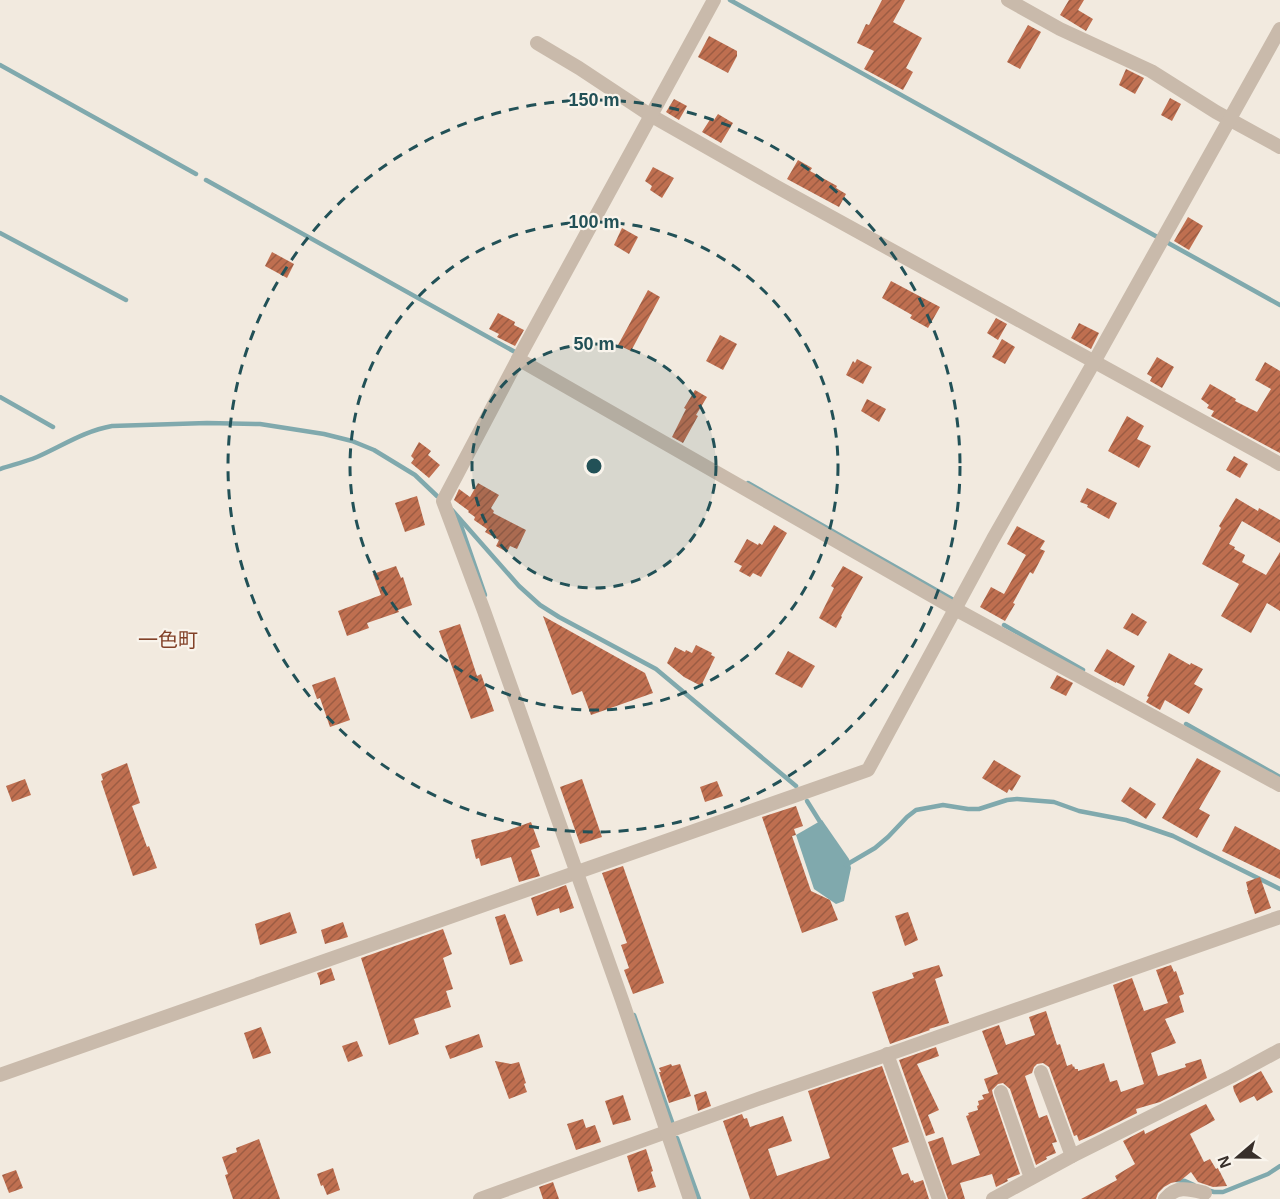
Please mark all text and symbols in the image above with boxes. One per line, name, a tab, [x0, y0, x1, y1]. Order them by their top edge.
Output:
text: 150 m	[568, 90, 620, 110]
text: 100 m	[568, 212, 620, 232]
text: 50 m	[573, 334, 615, 354]
centre of rings	[584, 456, 604, 476]
district label: 一色町	[138, 629, 198, 651]
north arrow	[1208, 1127, 1268, 1187]
text: N	[1214, 1154, 1234, 1170]

